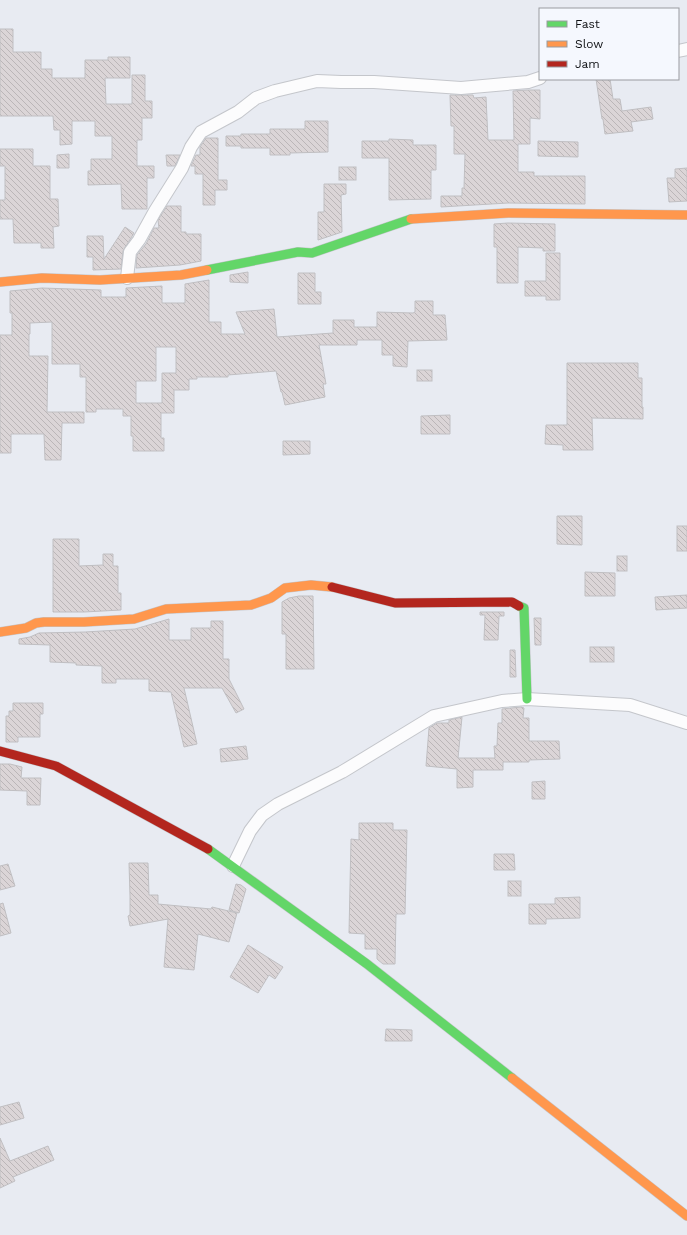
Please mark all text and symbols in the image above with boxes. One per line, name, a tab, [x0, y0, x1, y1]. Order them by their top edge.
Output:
legend	[539, 8, 679, 80]
text: Fast	[575, 17, 600, 31]
text: Slow	[575, 37, 603, 51]
text: Jam	[575, 57, 600, 71]

